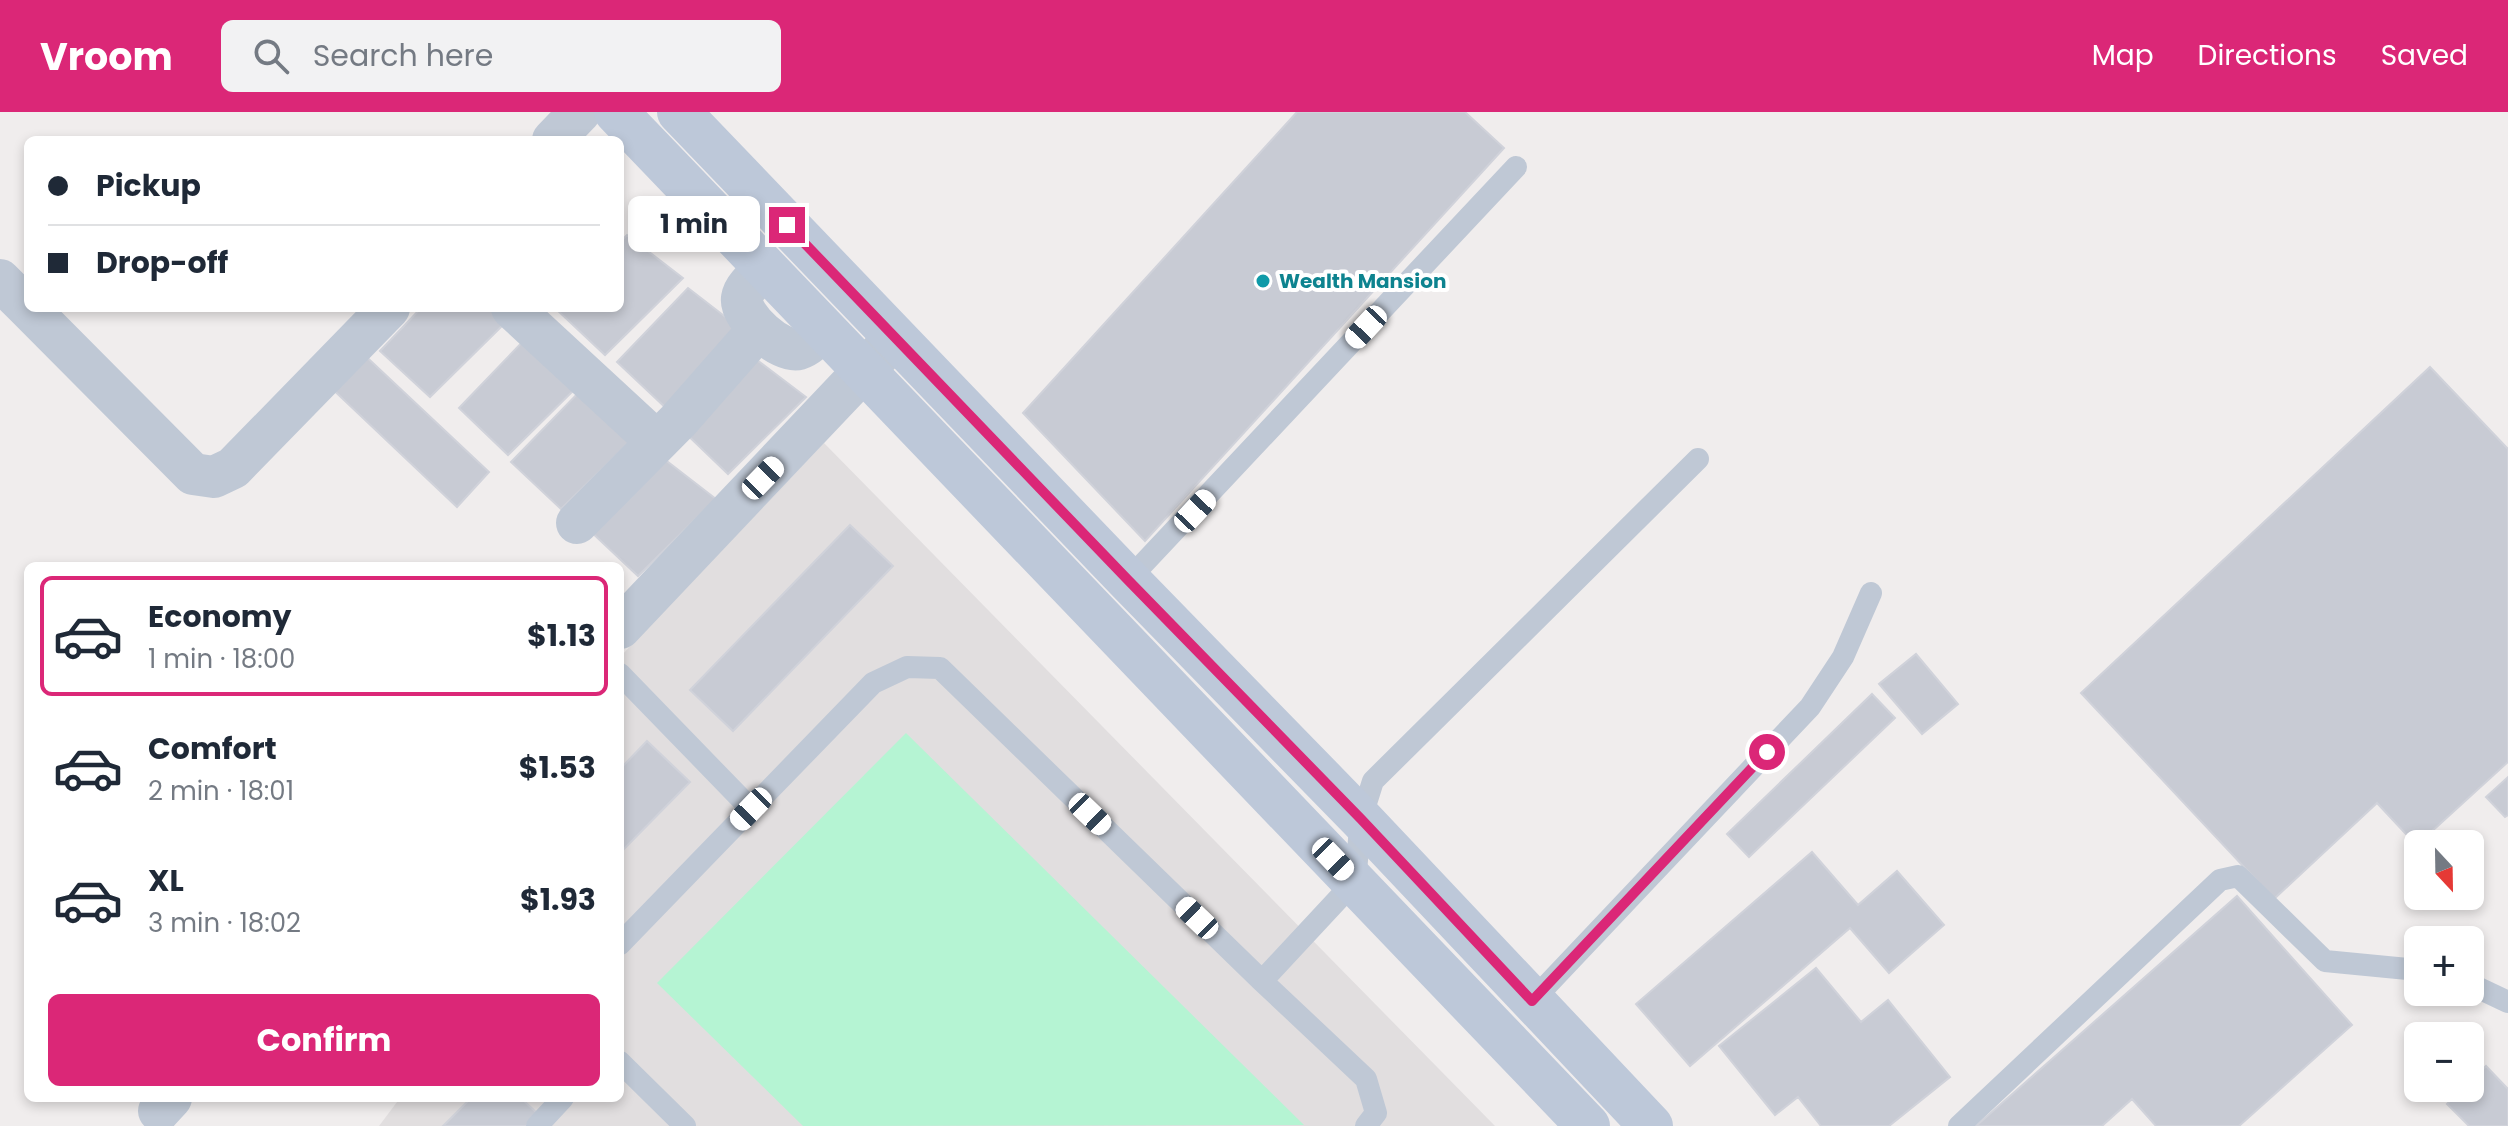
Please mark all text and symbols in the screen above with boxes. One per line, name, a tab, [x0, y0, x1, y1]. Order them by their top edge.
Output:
search box	[221, 20, 781, 92]
text: Vroom	[40, 30, 173, 83]
icon: search	[249, 34, 293, 78]
text: Search here	[313, 34, 493, 77]
text: Map	[2092, 36, 2154, 75]
text: Directions	[2198, 36, 2337, 75]
text: Saved	[2381, 36, 2468, 75]
text: Pickup	[96, 164, 201, 207]
callout: 1 min	[627, 197, 759, 253]
text: 1 min	[660, 206, 728, 242]
route end	[769, 207, 805, 243]
text: Drop-off	[96, 241, 228, 284]
place label: Wealth Mansion	[1279, 267, 1446, 295]
marker: Wealth Mansion	[1254, 272, 1272, 290]
car	[1341, 301, 1391, 353]
car	[738, 452, 788, 504]
car	[1170, 485, 1220, 537]
text: Economy	[148, 595, 292, 638]
icon: car	[52, 600, 124, 672]
text: $1.13	[527, 614, 596, 657]
text: 1 min · 18:00	[148, 641, 295, 677]
text: Comfort	[148, 727, 277, 770]
icon: car	[52, 732, 124, 804]
route start	[1749, 734, 1785, 770]
text: $1.53	[519, 746, 596, 789]
text: 2 min · 18:01	[148, 773, 294, 809]
car	[726, 783, 776, 835]
car	[1064, 789, 1116, 839]
north arrow	[2404, 830, 2484, 910]
map controls	[2404, 830, 2484, 1102]
car	[1308, 833, 1358, 885]
text: XL	[148, 859, 184, 902]
icon: car	[52, 864, 124, 936]
text: $1.93	[520, 878, 596, 921]
car	[1171, 893, 1223, 943]
text: 3 min · 18:02	[148, 905, 301, 941]
button: +	[2404, 926, 2484, 1006]
button: Confirm	[48, 994, 600, 1086]
button: −	[2404, 1022, 2484, 1102]

